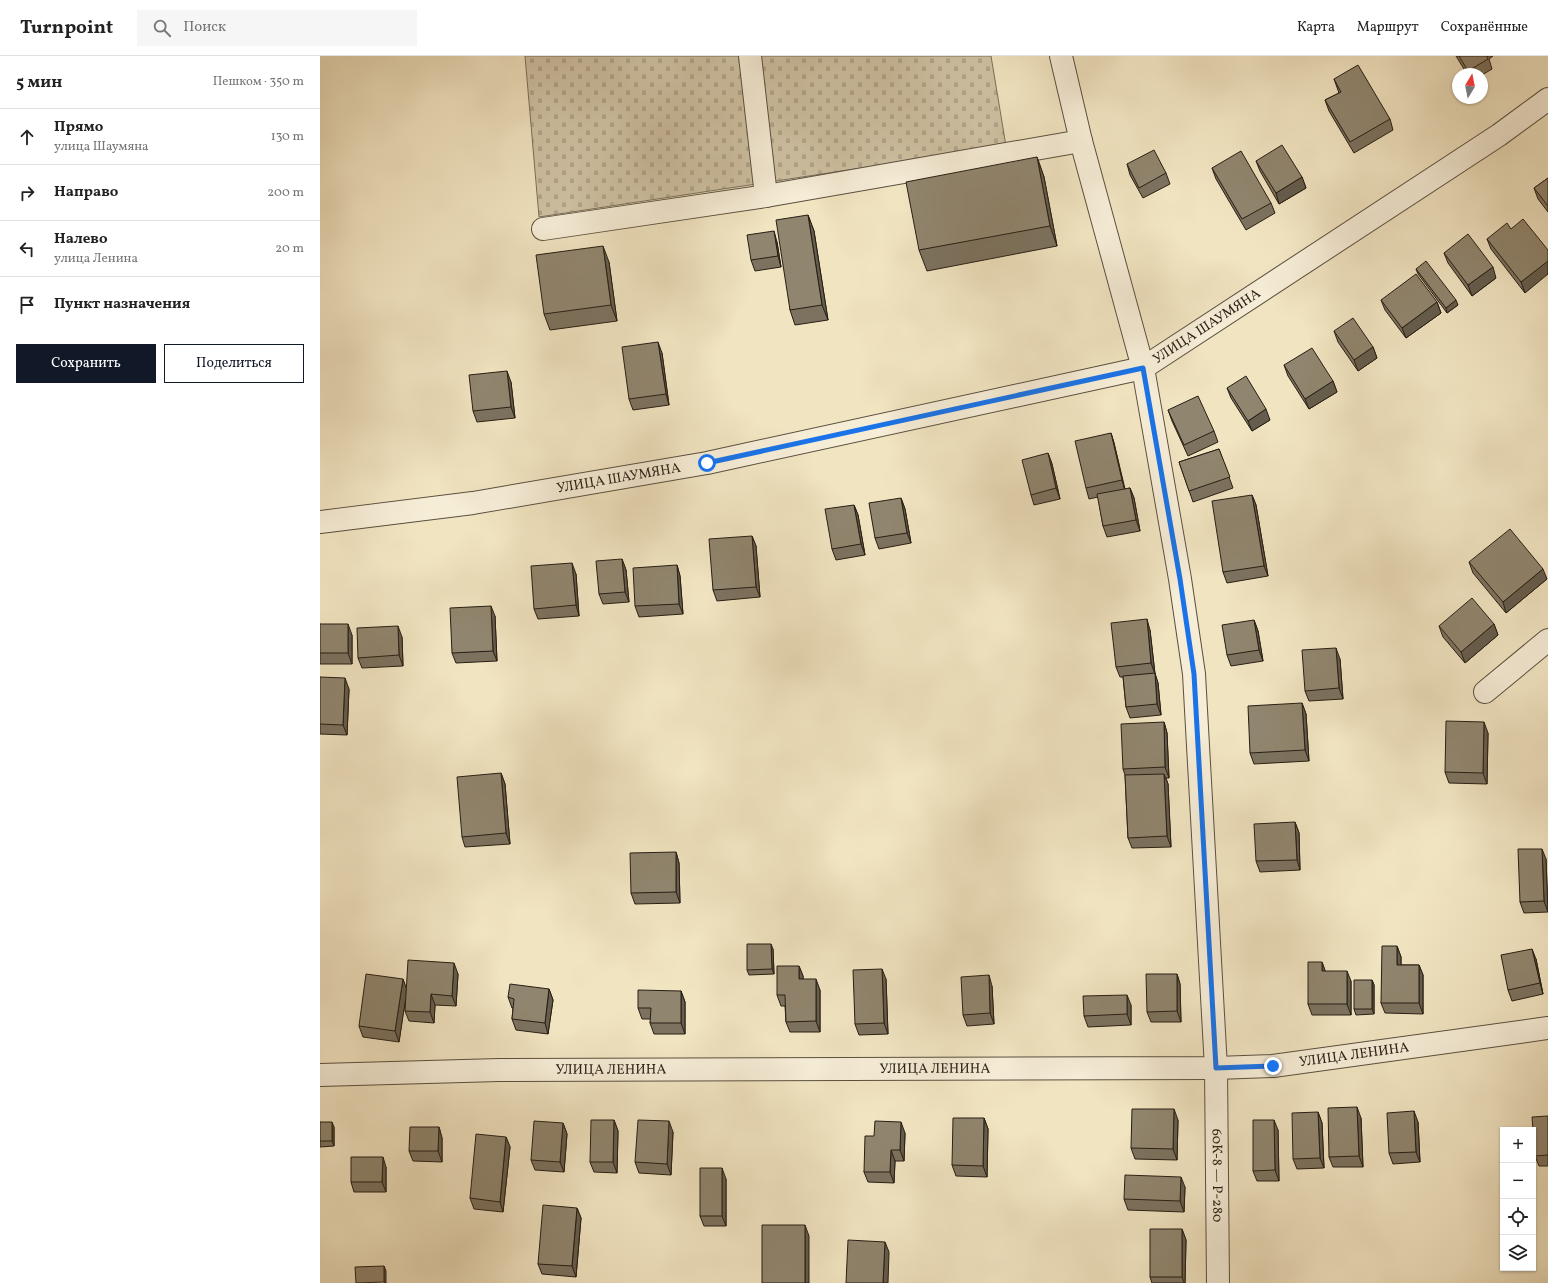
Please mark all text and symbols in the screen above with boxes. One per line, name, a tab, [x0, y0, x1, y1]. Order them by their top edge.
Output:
search box	[137, 10, 417, 46]
text: Turnpoint	[20, 15, 113, 41]
icon: search	[151, 17, 173, 39]
text: Поиск	[183, 17, 226, 38]
text: Карта	[1297, 18, 1335, 37]
text: Маршрут	[1357, 18, 1419, 37]
text: Сохранённые	[1441, 18, 1528, 37]
north arrow	[1452, 68, 1488, 104]
text: 5 мин	[16, 71, 62, 94]
text: Пешком · 350 m	[213, 73, 304, 91]
text: Прямо	[54, 117, 103, 138]
icon: ahead	[16, 126, 38, 148]
text: 130 m	[271, 128, 304, 146]
text: улица Шаумяна	[54, 138, 149, 156]
icon: right	[16, 182, 38, 204]
text: Направо	[54, 182, 118, 203]
text: 200 m	[267, 184, 304, 202]
text: Налево	[54, 229, 108, 250]
icon: left	[16, 238, 38, 260]
text: 20 m	[275, 240, 304, 258]
text: улица Ленина	[54, 250, 138, 268]
street label: УЛИЦА ШАУМЯНА	[1149, 284, 1265, 369]
icon: arrive	[16, 294, 38, 316]
text: Пункт назначения	[54, 294, 190, 315]
button: Сохранить	[16, 344, 156, 383]
button: Поделиться	[164, 344, 304, 383]
route start	[698, 454, 716, 472]
street label: УЛИЦА ШАУМЯНА	[555, 458, 682, 498]
street label: УЛИЦА ЛЕНИНА	[1298, 1038, 1410, 1072]
route end	[1264, 1057, 1282, 1075]
street label: УЛИЦА ЛЕНИНА	[880, 1059, 990, 1078]
street label: УЛИЦА ЛЕНИНА	[556, 1060, 666, 1079]
map controls	[1500, 1127, 1536, 1271]
button: +	[1500, 1127, 1536, 1163]
street label: 60К-8 — Р-280	[1207, 1129, 1227, 1222]
button: −	[1500, 1163, 1536, 1199]
button: locate	[1500, 1199, 1536, 1235]
button: layers	[1500, 1235, 1536, 1271]

